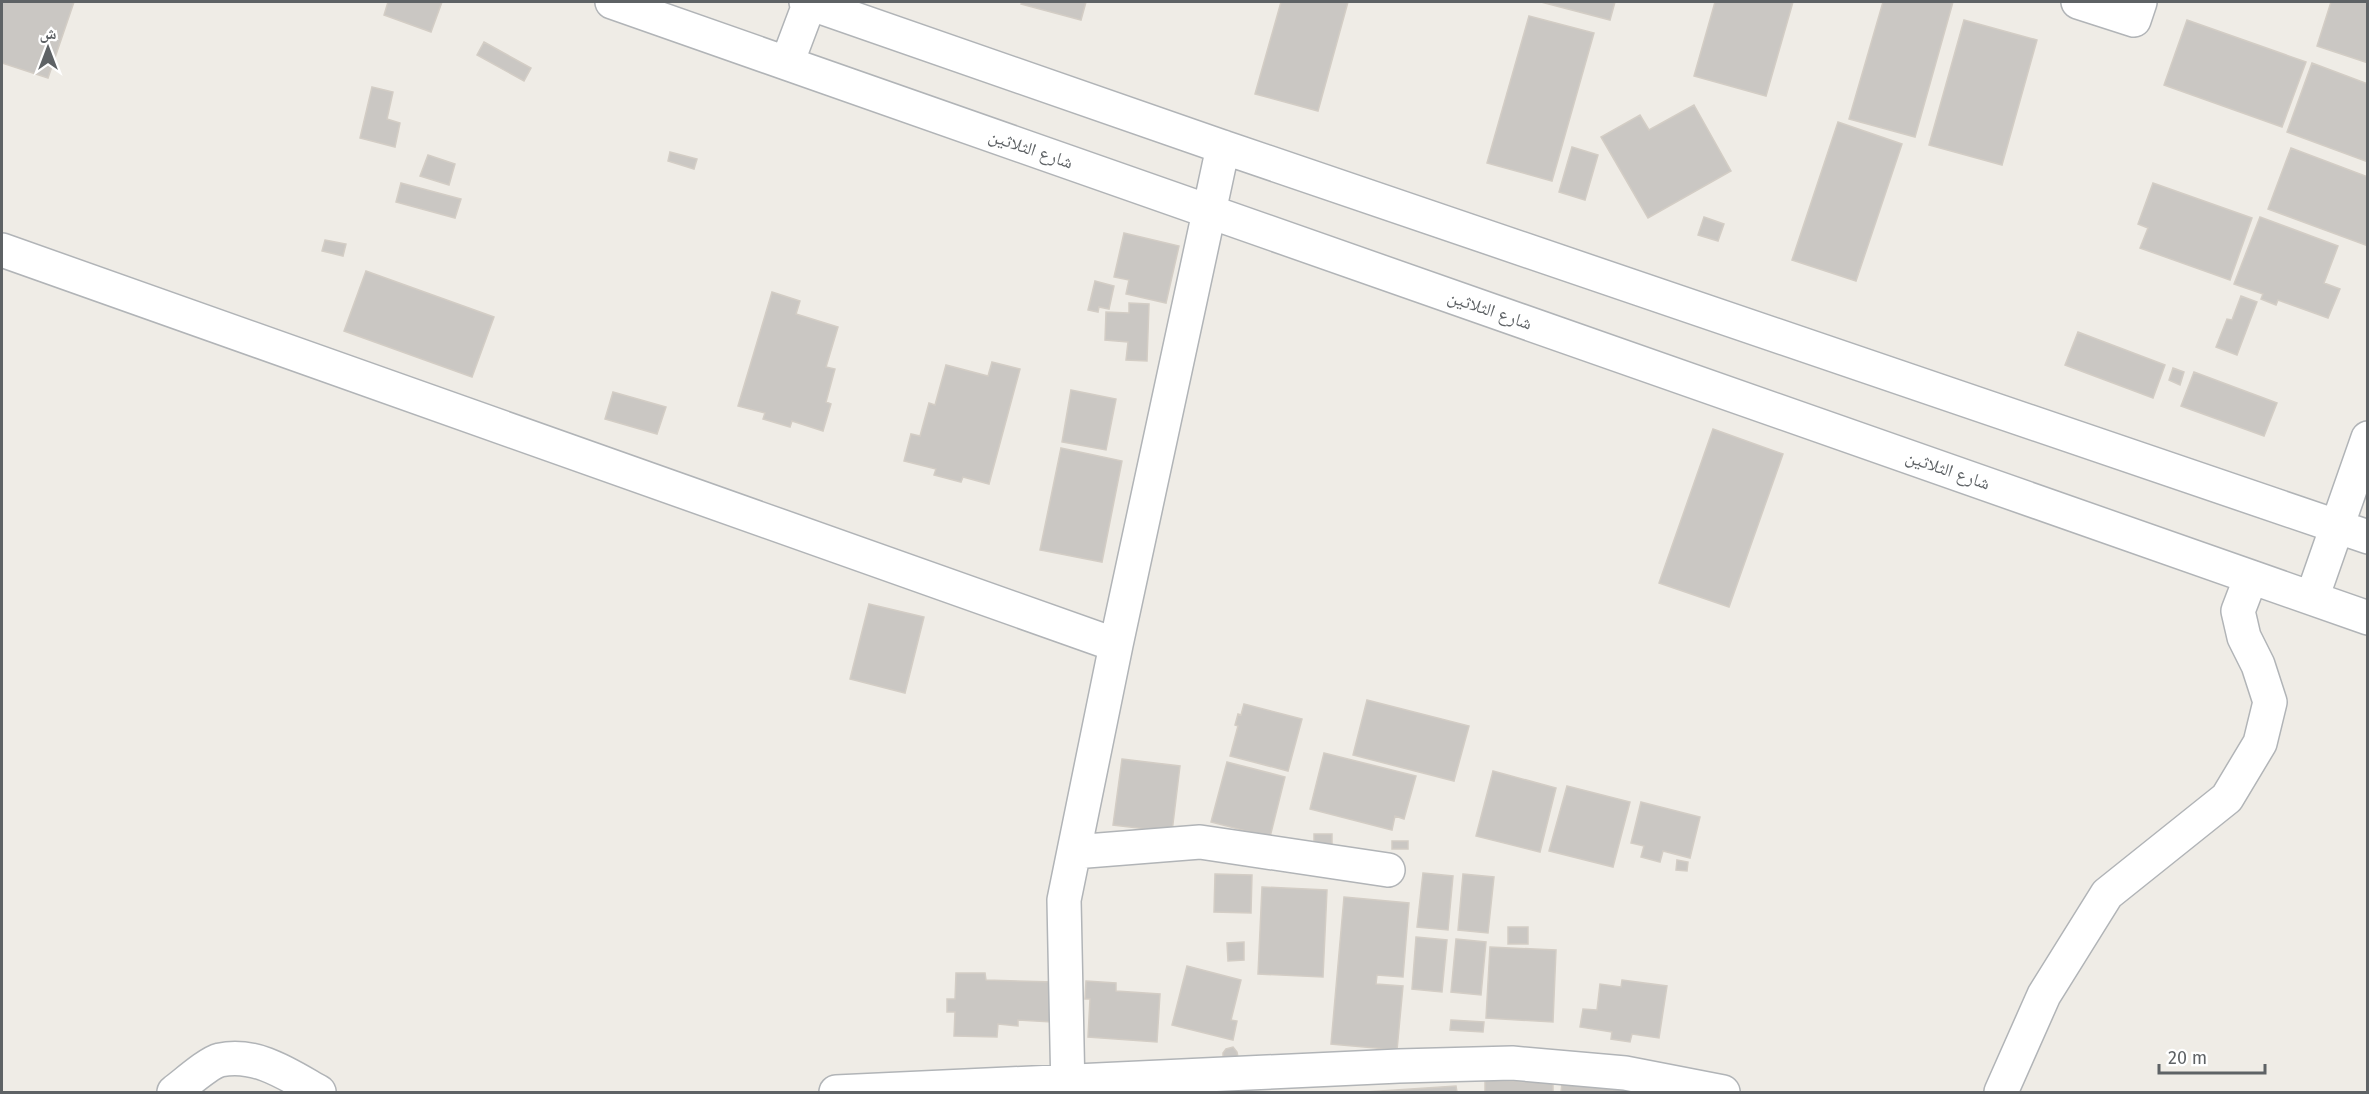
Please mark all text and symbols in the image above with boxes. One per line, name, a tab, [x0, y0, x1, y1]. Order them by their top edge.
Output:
north arrow	[18, 18, 78, 78]
text: ش	[40, 24, 57, 43]
street label: شارع الثلاثين	[986, 124, 1076, 174]
street label: شارع الثلاثين	[1445, 285, 1535, 335]
street label: شارع الثلاثين	[1903, 445, 1993, 495]
scale bar	[2159, 1037, 2266, 1075]
text: 20 m	[2168, 1047, 2207, 1069]

